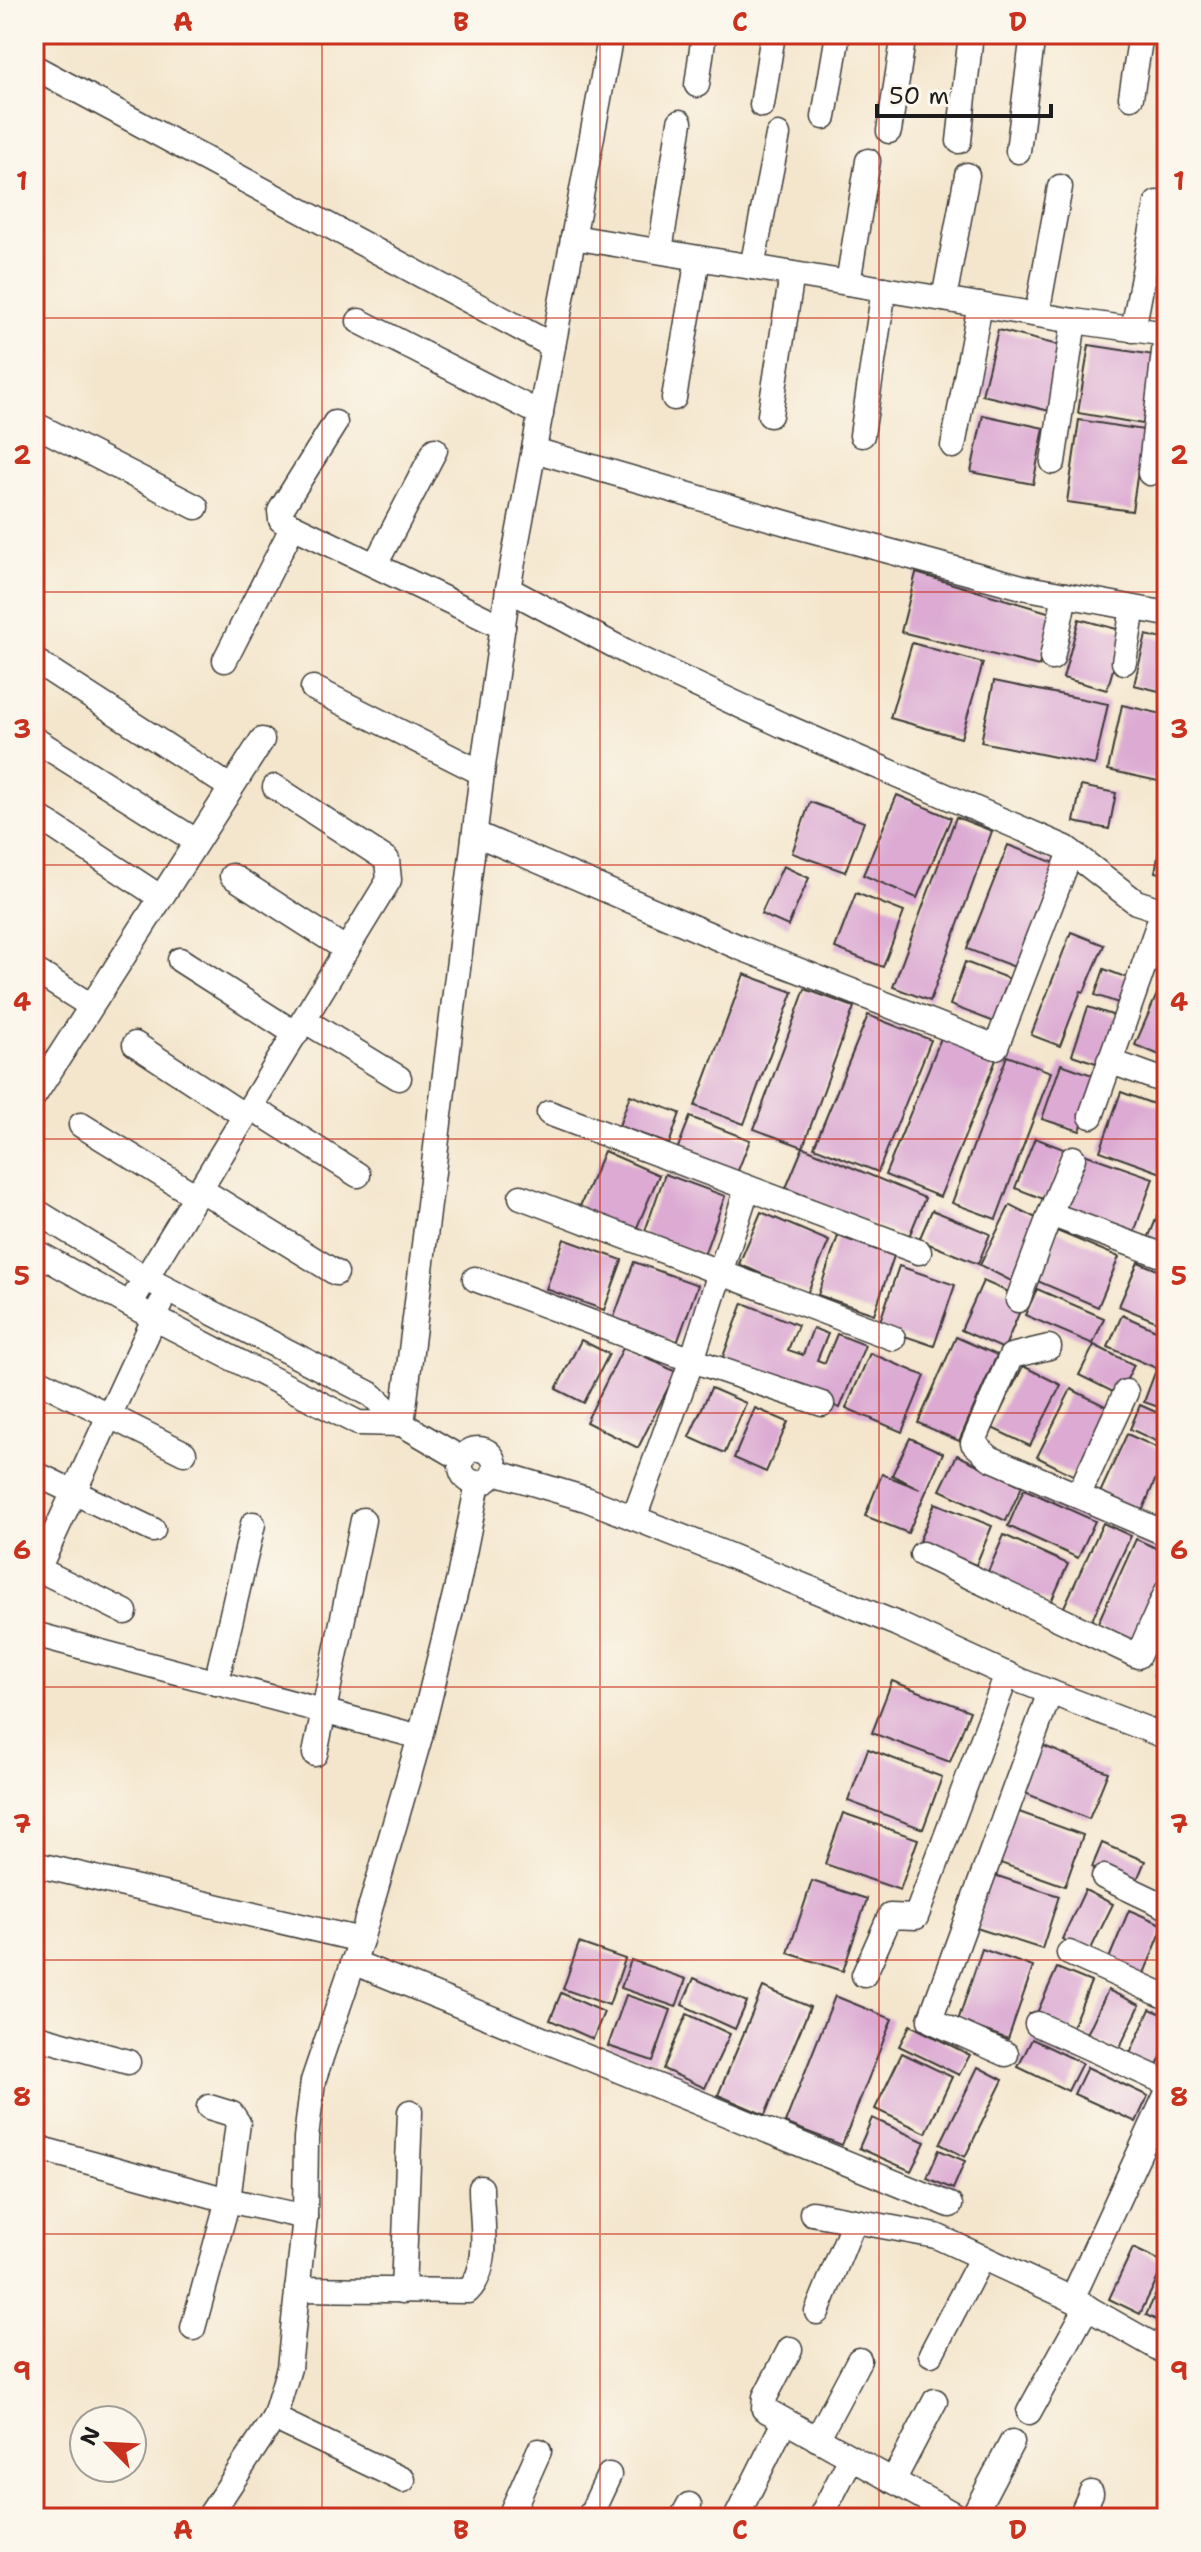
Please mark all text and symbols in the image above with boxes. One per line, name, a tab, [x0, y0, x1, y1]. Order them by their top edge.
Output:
text: A	[173, 4, 193, 39]
text: B	[453, 4, 469, 39]
text: C	[732, 4, 748, 39]
text: D	[1009, 4, 1027, 39]
scale bar	[877, 68, 1051, 118]
text: 50 m	[889, 80, 949, 112]
text: 1	[16, 163, 28, 198]
text: 1	[1173, 163, 1185, 198]
text: 2	[13, 437, 31, 472]
text: 2	[1170, 437, 1188, 472]
text: 3	[13, 711, 31, 746]
text: 3	[1170, 711, 1188, 746]
text: 4	[13, 984, 31, 1019]
text: 4	[1170, 984, 1188, 1019]
text: 5	[14, 1258, 30, 1293]
text: 5	[1171, 1258, 1187, 1293]
text: 6	[13, 1532, 31, 1567]
text: 6	[1170, 1532, 1188, 1567]
text: 7	[13, 1806, 31, 1841]
text: 7	[1170, 1806, 1188, 1841]
text: 8	[13, 2079, 31, 2114]
text: 8	[1170, 2079, 1188, 2114]
text: 9	[13, 2353, 31, 2388]
text: 9	[1170, 2353, 1188, 2388]
north arrow	[68, 2404, 148, 2484]
text: N	[73, 2422, 107, 2450]
text: A	[173, 2512, 193, 2547]
text: B	[453, 2512, 469, 2547]
text: C	[732, 2512, 748, 2547]
text: D	[1009, 2512, 1027, 2547]

